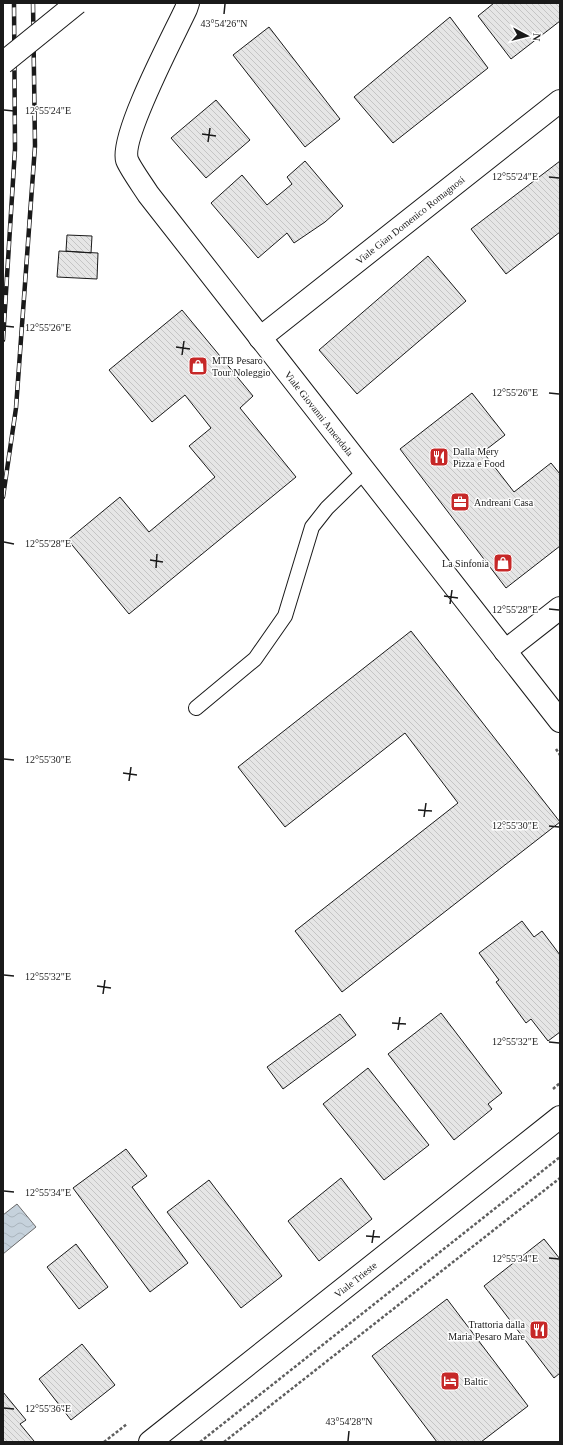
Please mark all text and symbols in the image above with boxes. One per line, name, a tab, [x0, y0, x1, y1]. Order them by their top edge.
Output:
north arrow	[507, 16, 547, 56]
text: 43°54'26"N	[200, 18, 248, 29]
text: N	[530, 33, 543, 42]
text: 12°55'24"E	[25, 105, 71, 116]
text: 12°55'24"E	[492, 171, 538, 182]
street label: Viale Gian Domenico Romagnosi	[354, 174, 467, 266]
text: 12°55'26"E	[25, 322, 71, 333]
shop icon: MTB Pesaro Tour Noleggio	[187, 355, 209, 377]
place label: MTB Pesaro Tour Noleggio	[212, 355, 270, 378]
street label: Viale Giovanni Amendola	[282, 369, 356, 458]
text: 12°55'26"E	[492, 387, 538, 398]
restaurant icon: Dalla Mery Pizza e Food	[428, 446, 450, 468]
place label: Dalla Mery Pizza e Food	[453, 446, 505, 469]
office icon: Andreani Casa	[449, 491, 471, 513]
place label: Andreani Casa	[474, 497, 534, 508]
text: 12°55'28"E	[25, 538, 71, 549]
shop icon: La Sinfonia	[492, 552, 514, 574]
place label: La Sinfonia	[442, 558, 490, 569]
text: 12°55'28"E	[492, 604, 538, 615]
text: 12°55'30"E	[25, 754, 71, 765]
text: 12°55'30"E	[492, 820, 538, 831]
text: 12°55'32"E	[25, 971, 71, 982]
text: 12°55'32"E	[492, 1036, 538, 1047]
text: 12°55'34"E	[25, 1187, 71, 1198]
text: 12°55'34"E	[492, 1253, 538, 1264]
street label: Viale Trieste	[332, 1259, 379, 1300]
place label: Trattoria dalla Maria Pesaro Mare	[448, 1319, 526, 1342]
restaurant icon: Trattoria dalla Maria Pesaro Mare	[528, 1319, 550, 1341]
hotel icon: Baltic	[439, 1370, 461, 1392]
place label: Baltic	[464, 1376, 488, 1387]
text: 12°55'36"E	[25, 1403, 71, 1414]
text: 43°54'28"N	[325, 1416, 373, 1427]

